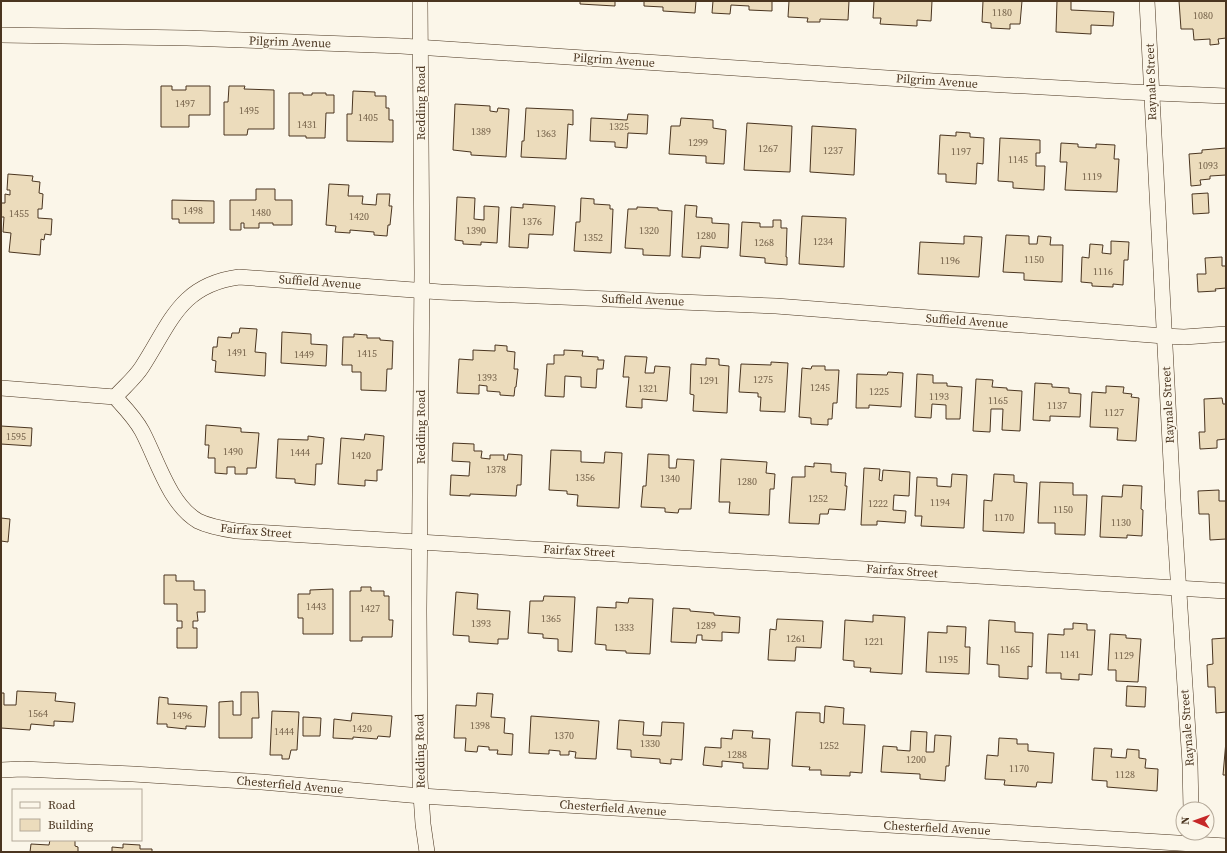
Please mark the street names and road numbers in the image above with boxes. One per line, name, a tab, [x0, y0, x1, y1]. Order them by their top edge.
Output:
street label: Pilgrim Avenue	[249, 33, 331, 51]
street label: Raynale Street	[1142, 43, 1160, 121]
street label: Pilgrim Avenue	[572, 49, 656, 71]
street label: Redding Road	[413, 66, 429, 140]
street label: Pilgrim Avenue	[895, 70, 979, 92]
street label: Suffield Avenue	[278, 271, 362, 293]
street label: Suffield Avenue	[601, 291, 685, 309]
street label: Suffield Avenue	[925, 310, 1009, 332]
street label: Raynale Street	[1158, 366, 1178, 444]
street label: Redding Road	[413, 390, 429, 464]
street label: Fairfax Street	[220, 520, 293, 542]
street label: Fairfax Street	[543, 541, 615, 561]
street label: Fairfax Street	[866, 561, 938, 581]
street label: Raynale Street	[1176, 689, 1198, 767]
street label: Redding Road	[411, 713, 429, 788]
street label: Chesterfield Avenue	[236, 772, 344, 798]
street label: Chesterfield Avenue	[559, 796, 667, 820]
street label: Chesterfield Avenue	[883, 817, 991, 839]

